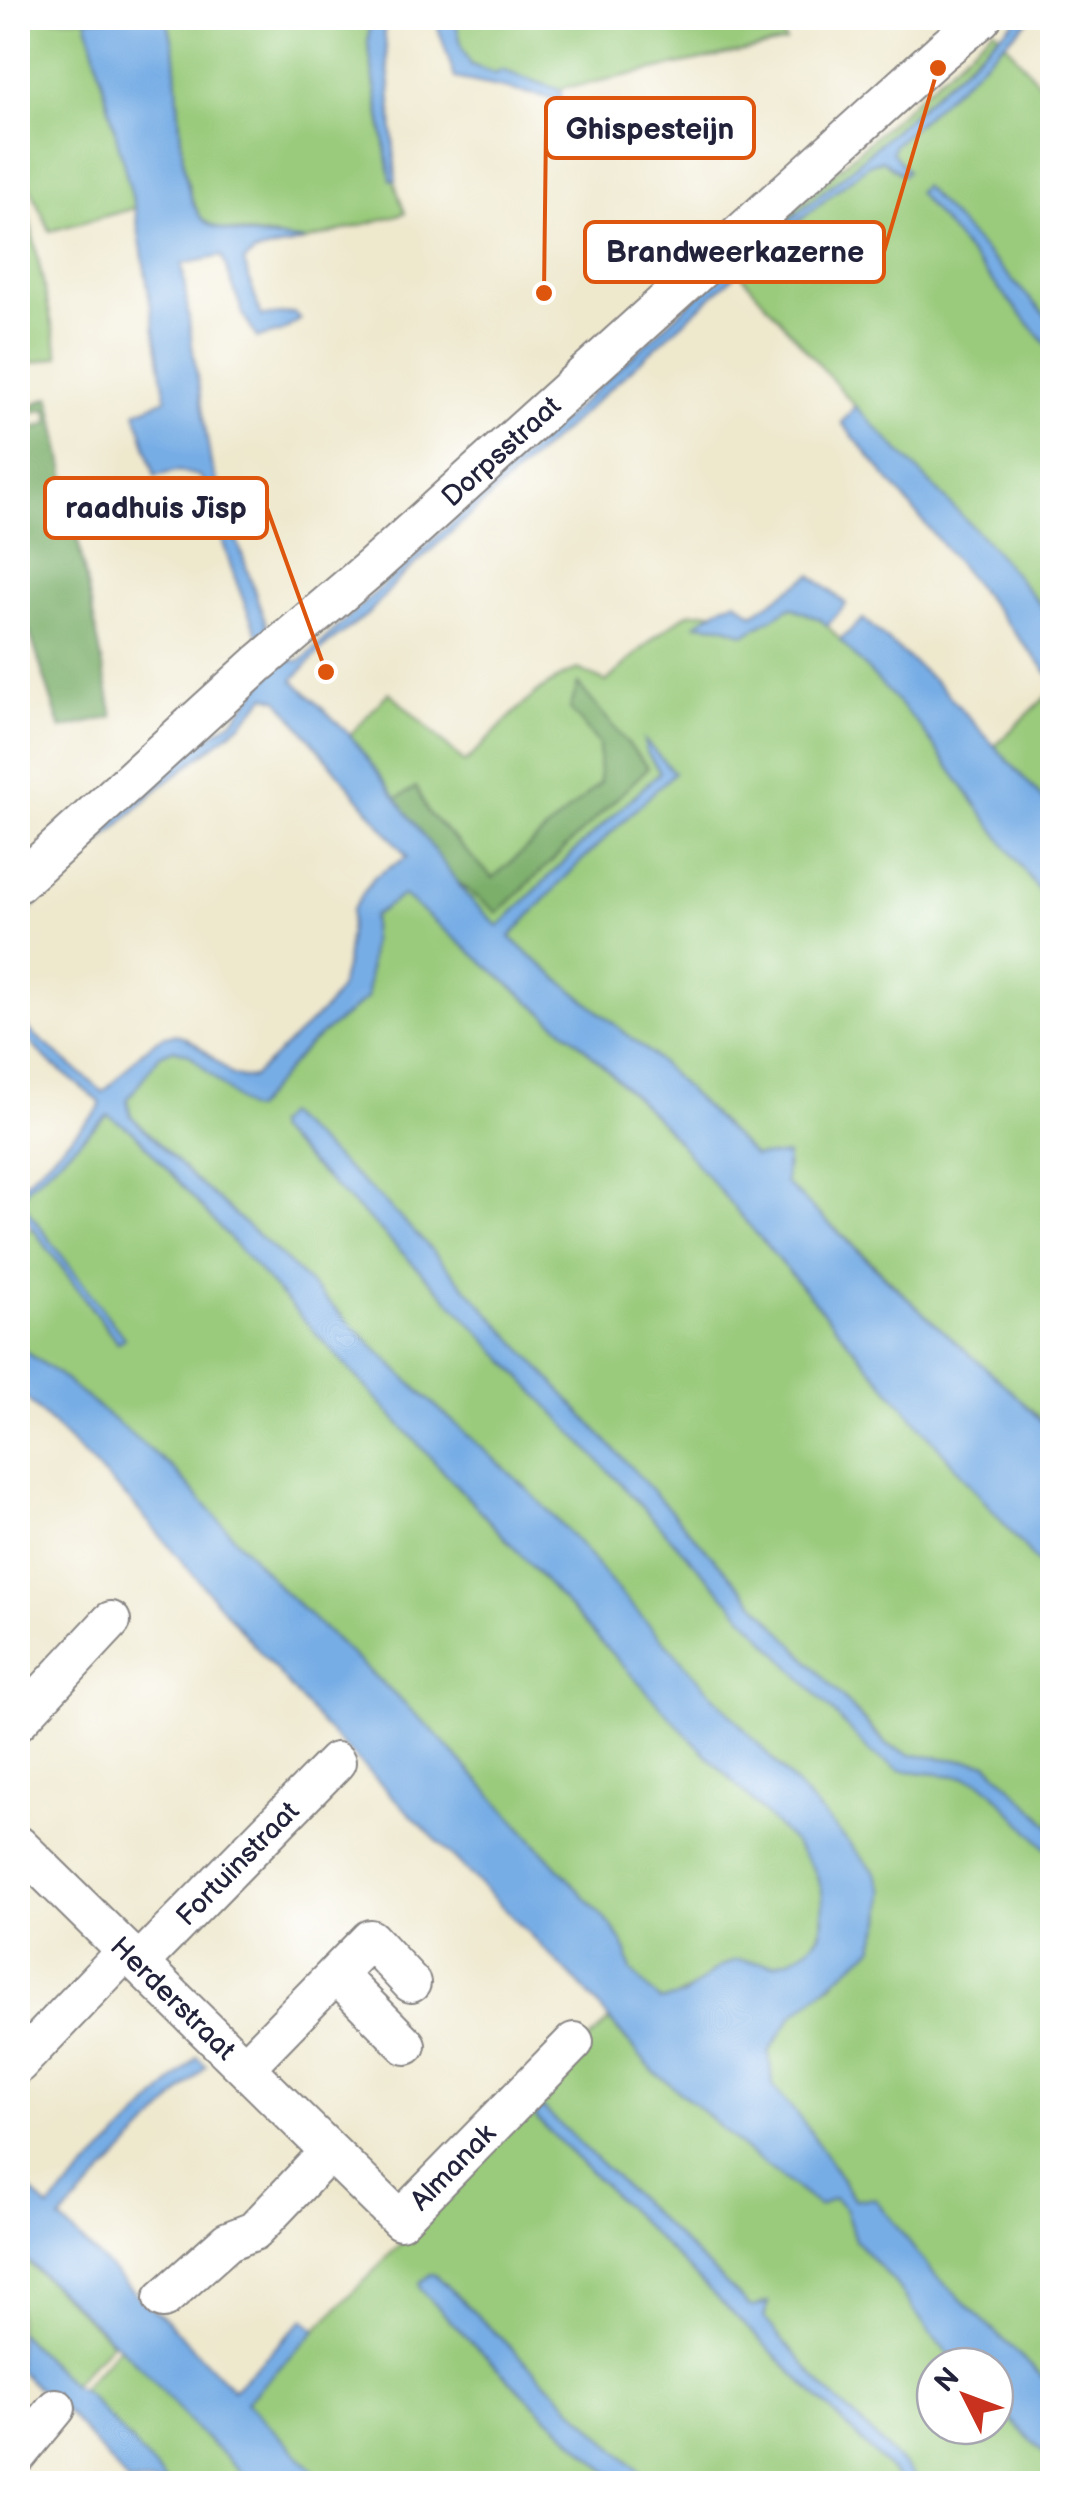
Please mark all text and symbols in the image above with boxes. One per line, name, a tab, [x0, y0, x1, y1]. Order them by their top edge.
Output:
callout: Ghispesteijn	[546, 98, 754, 158]
text: Ghispesteijn	[566, 112, 734, 148]
callout: Brandweerkazerne	[585, 222, 884, 282]
text: Brandweerkazerne	[606, 235, 864, 271]
street label: Dorpsstraat	[435, 389, 568, 514]
callout: raadhuis Jisp	[45, 478, 267, 538]
text: raadhuis Jisp	[65, 491, 247, 527]
street label: Fortuinstraat	[170, 1795, 306, 1933]
street label: Herderstraat	[103, 1930, 242, 2068]
street label: Almanak	[404, 2117, 503, 2218]
north arrow	[915, 2346, 1015, 2446]
text: N	[928, 2361, 967, 2399]

